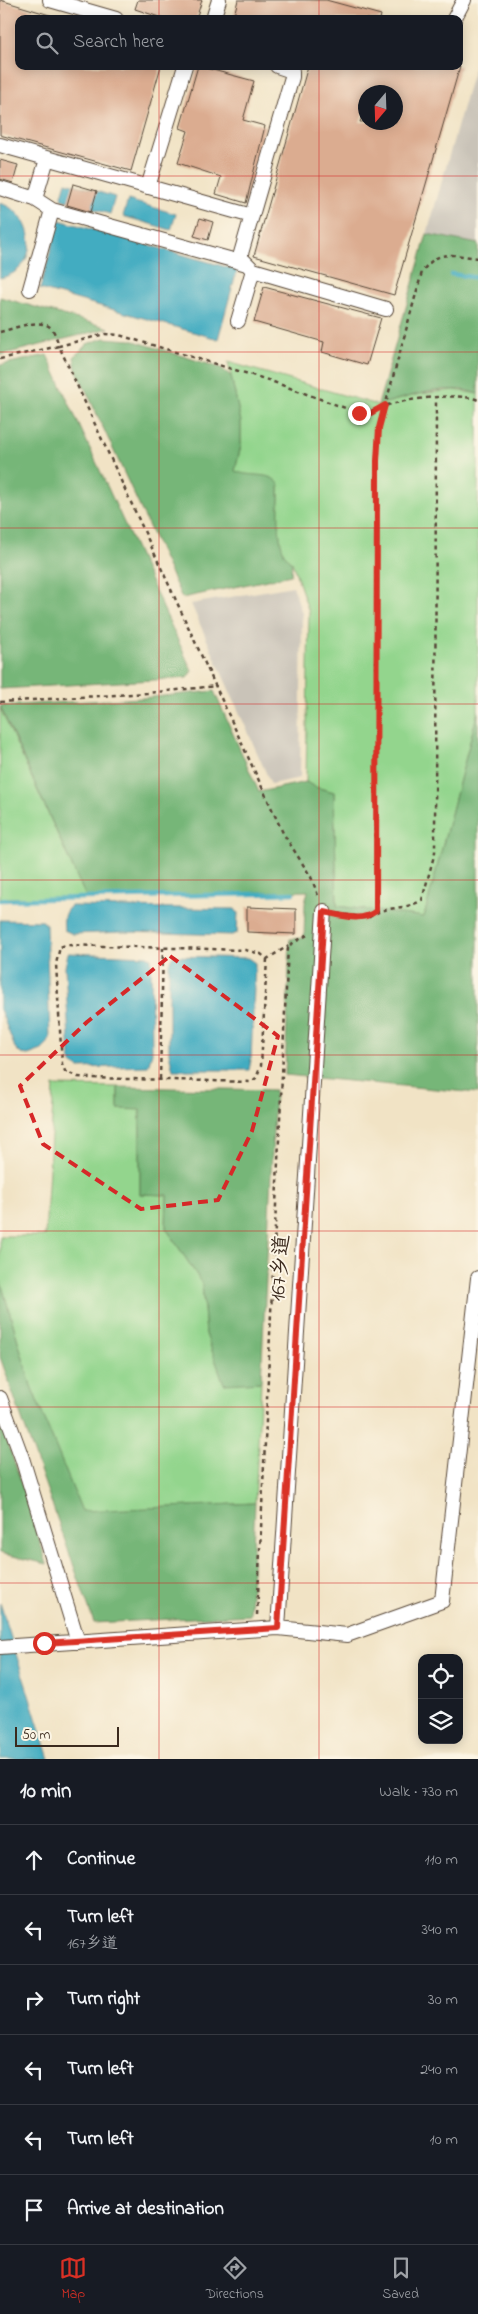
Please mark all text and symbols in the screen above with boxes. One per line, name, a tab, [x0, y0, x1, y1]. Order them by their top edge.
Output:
search box	[15, 15, 463, 70]
icon: search	[33, 29, 61, 57]
text: Search here	[73, 29, 164, 56]
north arrow	[358, 85, 403, 130]
route end	[348, 402, 371, 425]
street label: 167乡道	[264, 1234, 298, 1302]
route start	[33, 1632, 56, 1655]
map controls	[418, 1654, 463, 1744]
button: locate	[418, 1654, 463, 1699]
button: layers	[418, 1699, 463, 1744]
scale bar	[15, 1724, 119, 1747]
text: 50 m	[22, 1725, 50, 1746]
text: 10 min	[20, 1777, 71, 1807]
text: Walk · 730 m	[379, 1780, 458, 1804]
icon: ahead	[20, 1846, 48, 1874]
text: Continue	[67, 1846, 135, 1873]
text: 110 m	[424, 1848, 458, 1872]
text: Turn left	[67, 1904, 134, 1931]
icon: left	[20, 1916, 48, 1944]
text: 340 m	[421, 1918, 458, 1942]
text: 167乡道	[67, 1932, 118, 1956]
icon: right	[20, 1986, 48, 2014]
text: Turn right	[67, 1986, 140, 2013]
text: 30 m	[428, 1988, 458, 2012]
icon: left	[20, 2056, 48, 2084]
text: Turn left	[67, 2056, 134, 2083]
text: 240 m	[420, 2058, 458, 2082]
icon: left	[20, 2126, 48, 2154]
text: Turn left	[67, 2126, 134, 2153]
text: 10 m	[430, 2128, 458, 2152]
icon: arrive	[20, 2196, 48, 2224]
text: Arrive at destination	[67, 2196, 224, 2223]
tab: Map	[59, 2254, 87, 2305]
tab: Directions	[206, 2254, 264, 2305]
tab: Saved	[382, 2254, 419, 2305]

